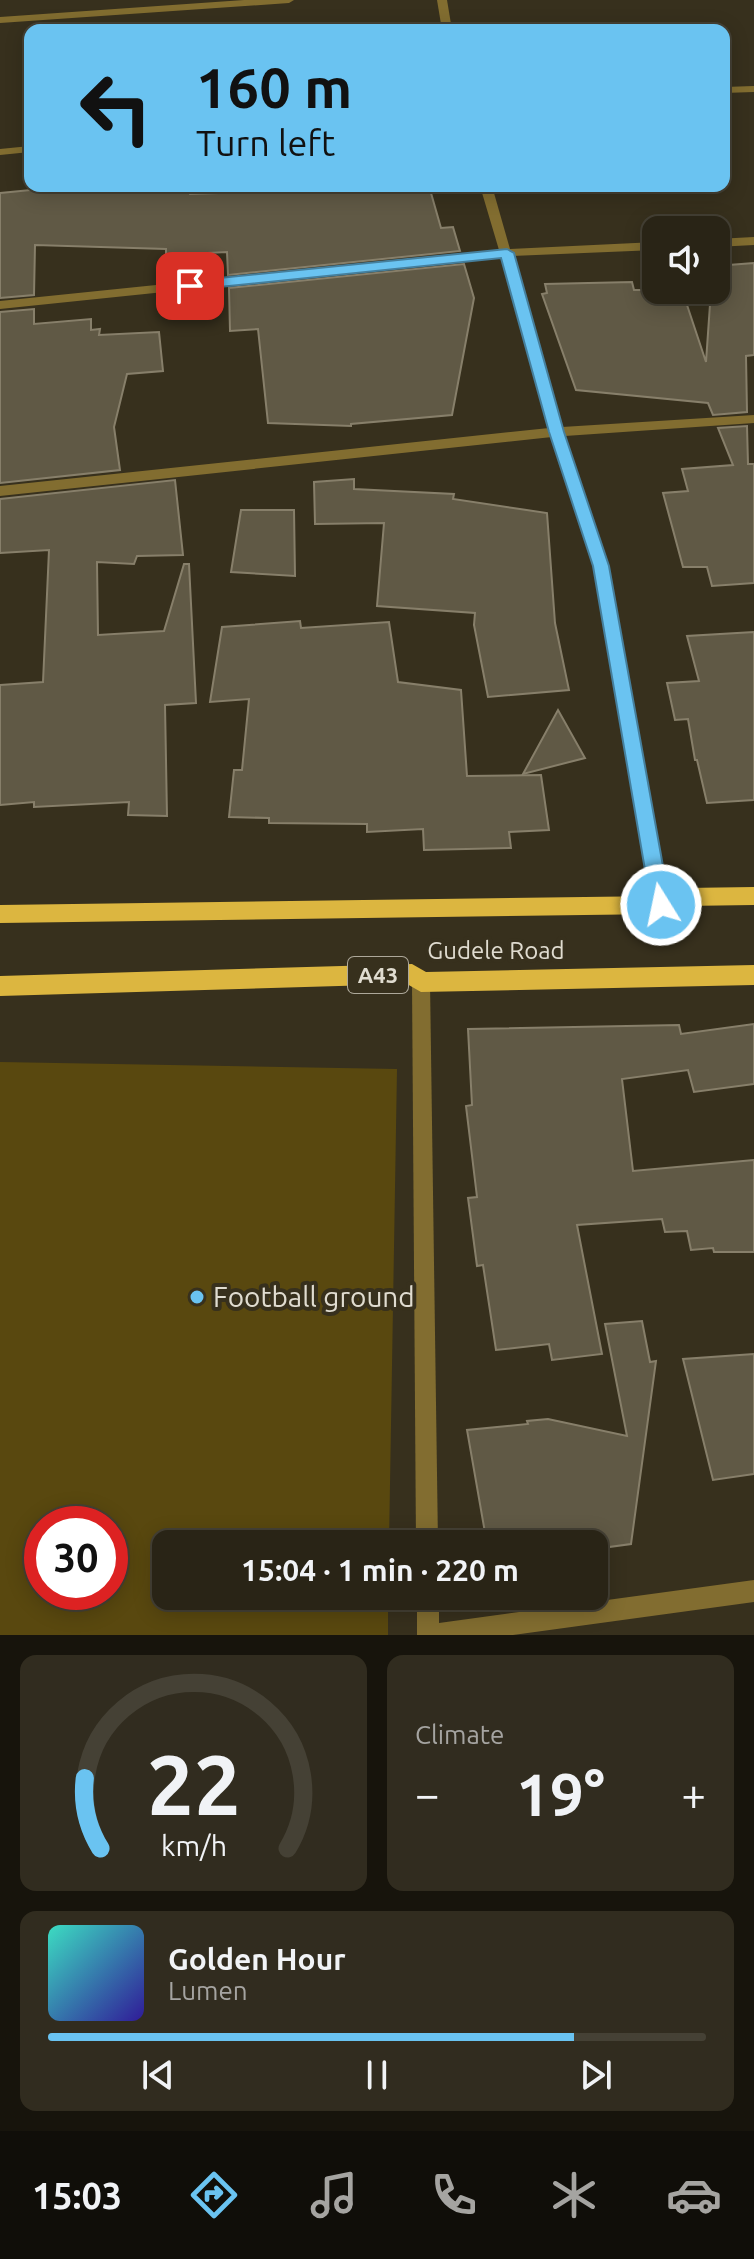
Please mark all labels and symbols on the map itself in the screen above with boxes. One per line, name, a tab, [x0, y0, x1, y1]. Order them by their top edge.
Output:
pin	[156, 252, 224, 320]
position arrow	[619, 863, 703, 947]
street label: Gudele Road	[427, 937, 565, 964]
road number: A43	[348, 957, 408, 993]
place label: Football ground	[213, 1281, 415, 1312]
marker: Football ground	[188, 1288, 206, 1306]
speed limit sign: 30	[24, 1506, 128, 1610]

